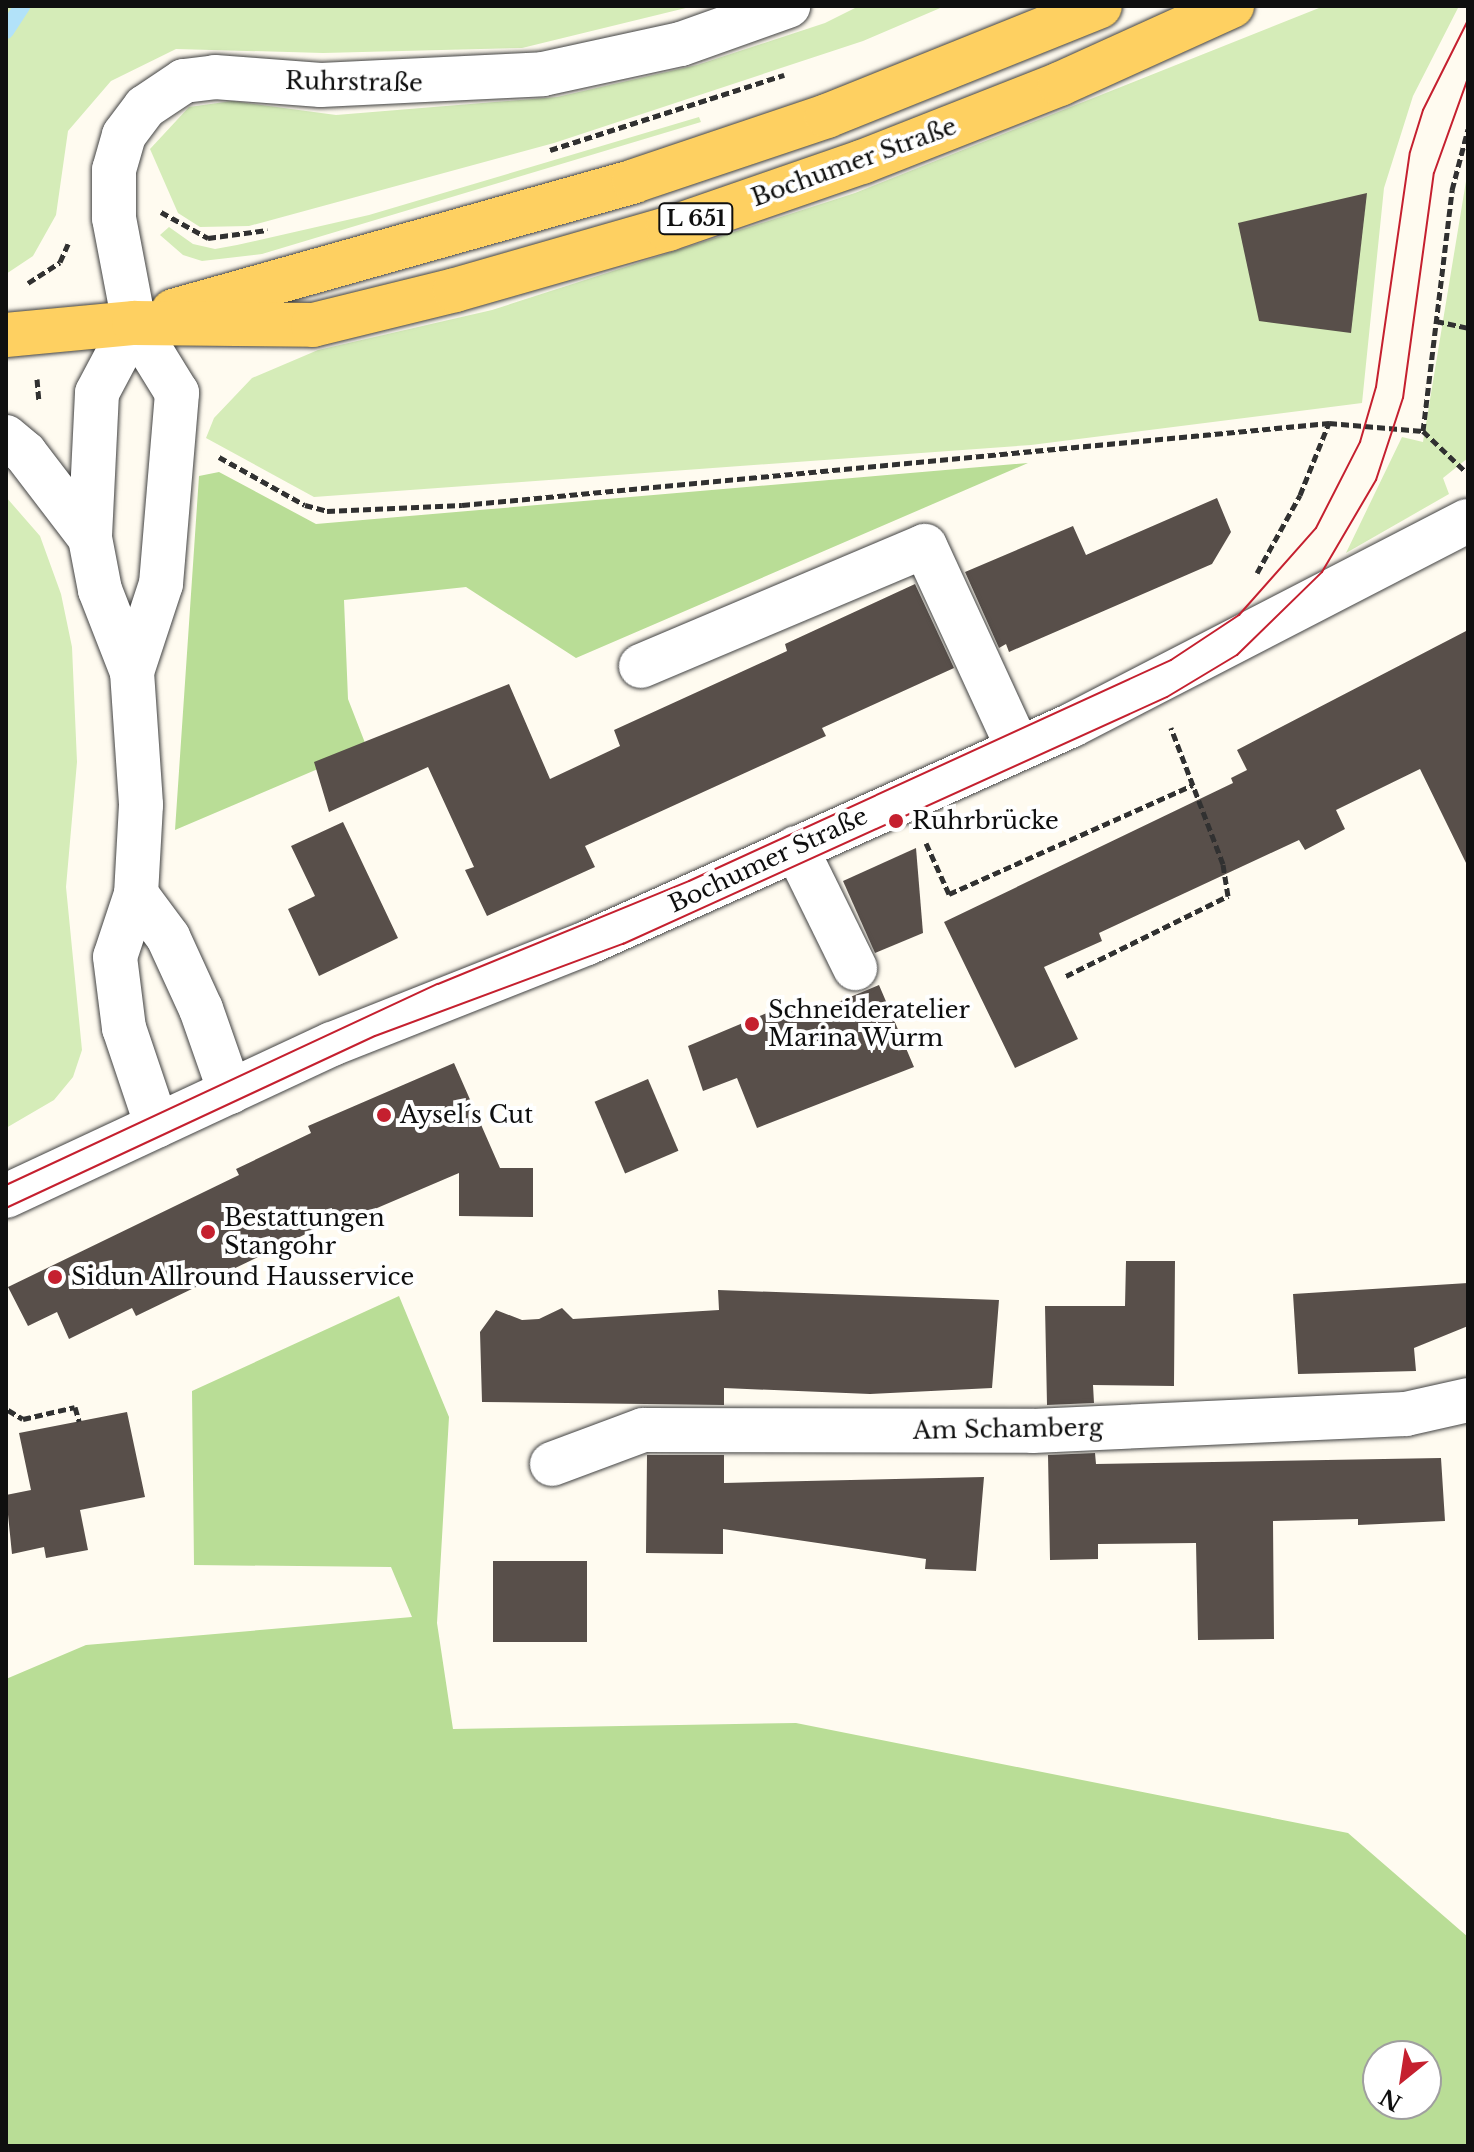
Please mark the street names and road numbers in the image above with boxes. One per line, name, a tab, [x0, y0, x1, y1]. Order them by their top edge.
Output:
street label: Ruhrstraße	[285, 66, 423, 98]
street label: Bochumer Straße	[747, 111, 961, 213]
road number: L 651	[658, 201, 734, 237]
street label: Bochumer Straße	[664, 801, 872, 919]
street label: Am Schamberg	[913, 1413, 1103, 1445]

